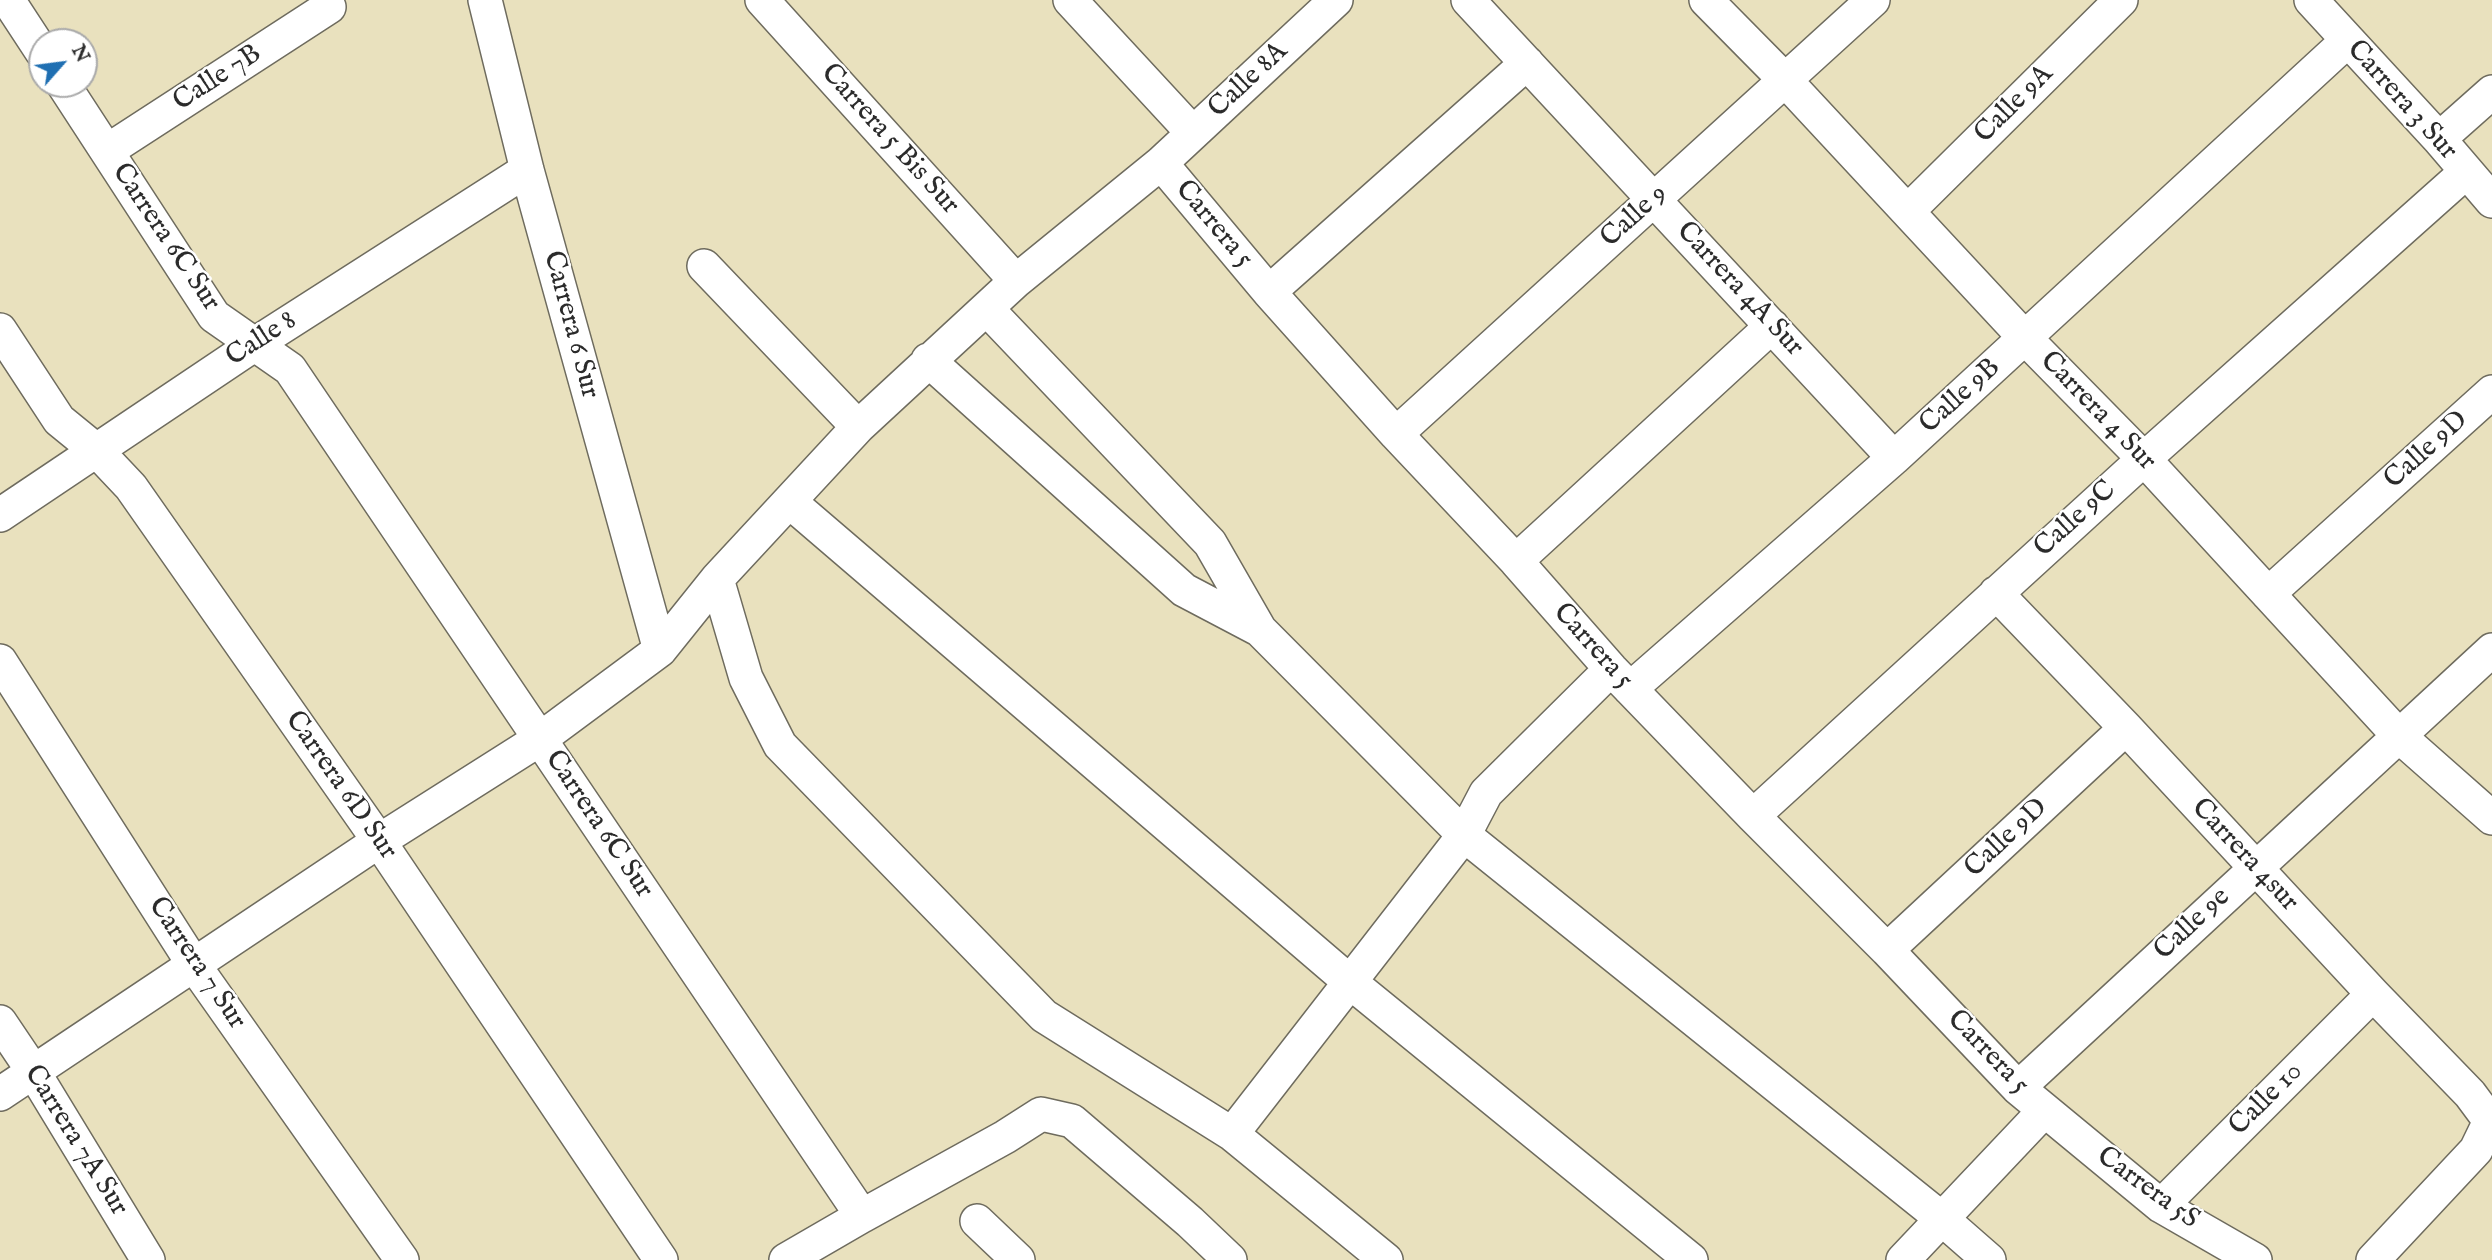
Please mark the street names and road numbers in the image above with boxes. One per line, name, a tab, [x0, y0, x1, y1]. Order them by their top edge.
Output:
street label: Carrera 3 Sur	[2338, 34, 2464, 168]
street label: Calle 8A	[1202, 36, 1296, 126]
street label: Calle 7B	[168, 38, 268, 120]
street label: Carrera 5 Bis Sur	[812, 58, 966, 222]
street label: Calle 9A	[1969, 59, 2061, 151]
street label: Carrera 6C Sur	[103, 158, 227, 318]
street label: Carrera 5	[1167, 174, 1259, 276]
street label: Calle 9	[1595, 178, 1675, 256]
street label: Carrera 4A Sur	[1668, 216, 1810, 364]
street label: Carrera 6 Sur	[534, 248, 606, 402]
street label: Calle 8	[220, 305, 304, 375]
street label: Carrera 4 Sur	[2032, 345, 2162, 479]
street label: Calle 9B	[1914, 352, 2008, 442]
street label: Calle 9D	[2378, 405, 2476, 497]
street label: Calle 9C	[2028, 475, 2124, 565]
street label: Carrera 5	[1545, 597, 1639, 697]
street label: Carrera 6D Sur	[276, 705, 404, 867]
street label: Carrera 6C Sur	[536, 745, 660, 905]
street label: Calle 9D	[1959, 792, 2055, 886]
street label: Carrera 4sur	[2183, 792, 2305, 920]
street label: Calle 9e	[2148, 882, 2238, 968]
street label: Carrera 7 Sur	[139, 891, 253, 1037]
street label: Carrera 5	[1939, 1004, 2035, 1102]
street label: Calle 10	[2223, 1056, 2311, 1144]
street label: Carrera 7A Sur	[15, 1059, 135, 1223]
street label: Carrera 5S	[2089, 1141, 2205, 1237]

